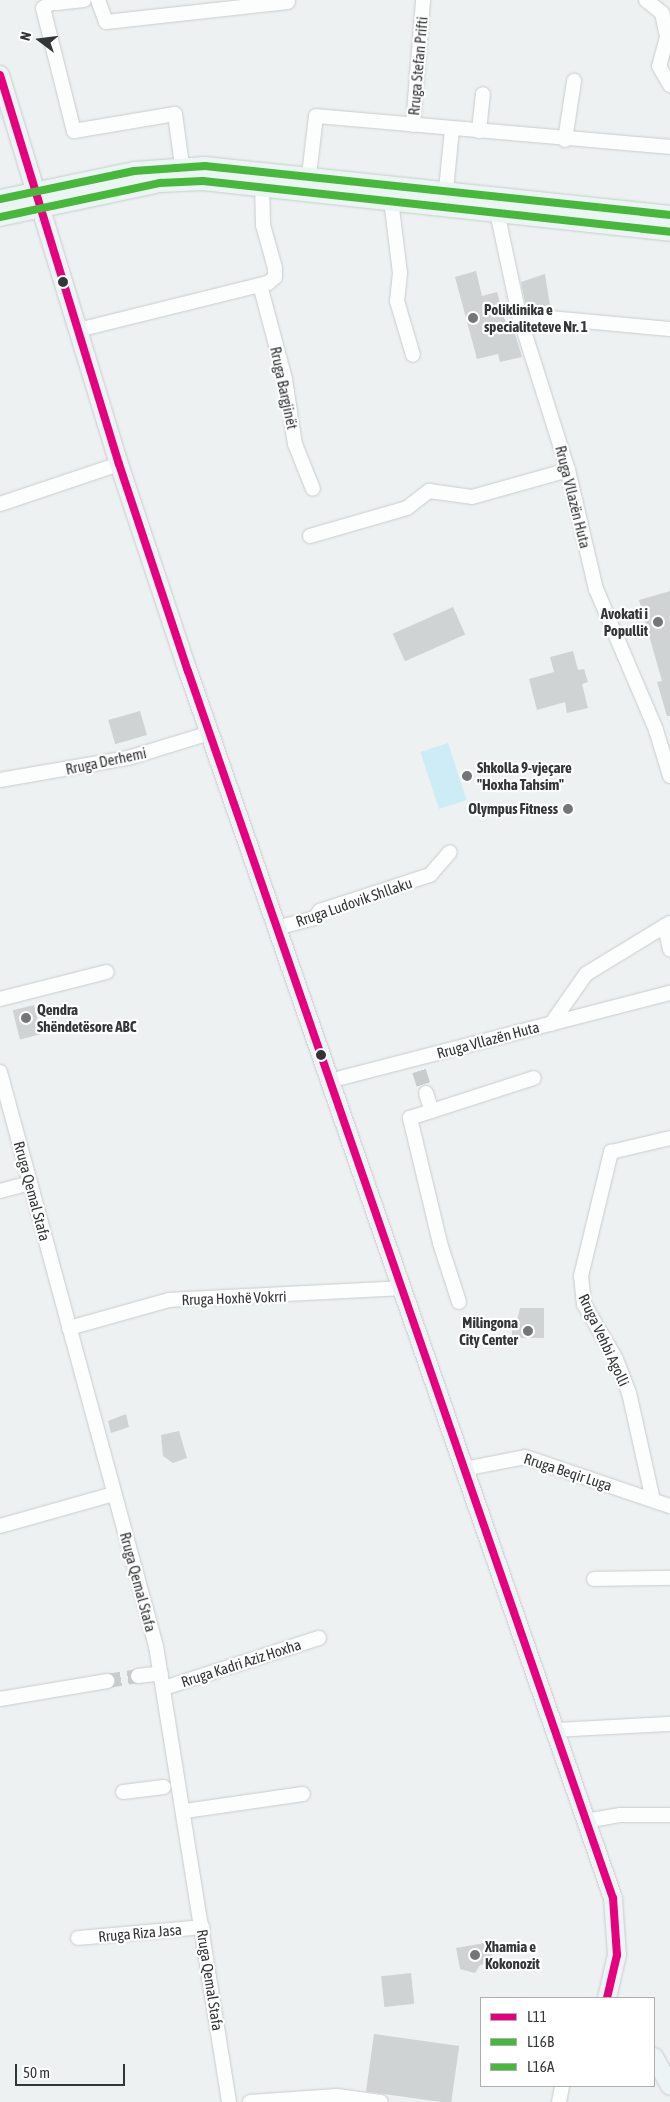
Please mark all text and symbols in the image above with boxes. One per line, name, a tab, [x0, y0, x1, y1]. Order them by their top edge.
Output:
north arrow	[15, 15, 65, 65]
street label: Rruga Stefan Prifti	[405, 16, 431, 116]
text: N	[17, 30, 34, 42]
unlabelled marker	[58, 277, 68, 287]
place label: Poliklinika e specialiteteve Nr. 1	[484, 300, 588, 335]
marker: Poliklinika e specialiteteve Nr. 1	[466, 311, 480, 325]
street label: Rruga Bargjinët	[266, 345, 302, 431]
street label: Rruga Vllazën Huta	[552, 444, 594, 550]
place label: Avokati i Popullit	[601, 604, 648, 639]
marker: Avokati i Popullit	[652, 616, 664, 628]
street label: Rruga Derhemi	[64, 744, 148, 778]
place label: Shkolla 9-vjeçare "Hoxha Tahsim"	[477, 758, 572, 793]
marker: Shkolla 9-vjeçare "Hoxha Tahsim"	[461, 770, 473, 782]
place label: Olympus Fitness	[468, 800, 558, 818]
marker: Olympus Fitness	[562, 803, 574, 815]
street label: Rruga Ludovik Shllaku	[293, 874, 415, 930]
place label: Qendra Shëndetësore ABC	[37, 1000, 136, 1035]
marker: Qendra Shëndetësore ABC	[19, 1011, 33, 1025]
street label: Rruga Vllazën Huta	[435, 1018, 541, 1062]
unlabelled marker	[316, 1050, 326, 1060]
street label: Rruga Qemal Stafa	[10, 1139, 54, 1243]
street label: Rruga Hoxhë Vokrri	[181, 1287, 287, 1309]
street label: Rruga Vehbi Agolli	[575, 1291, 633, 1389]
place label: Milingona City Center	[459, 1313, 518, 1348]
marker: Milingona City Center	[522, 1325, 534, 1337]
street label: Rruga Beqir Luga	[522, 1449, 614, 1495]
street label: Rruga Qemal Stafa	[116, 1530, 160, 1634]
street label: Rruga Kadri Aziz Hoxha	[179, 1635, 303, 1691]
street label: Rruga Riza Jasa	[97, 1920, 183, 1946]
street label: Rruga Qemal Stafa	[193, 1928, 227, 2032]
place label: Xhamia e Kokonozit	[485, 1937, 540, 1972]
marker: Xhamia e Kokonozit	[469, 1949, 481, 1961]
legend	[480, 1997, 655, 2087]
text: L11	[527, 2008, 547, 2025]
text: L16B	[527, 2033, 554, 2050]
scale bar	[18, 2054, 128, 2086]
text: L16A	[527, 2058, 554, 2075]
text: 50 m	[23, 2064, 50, 2081]

